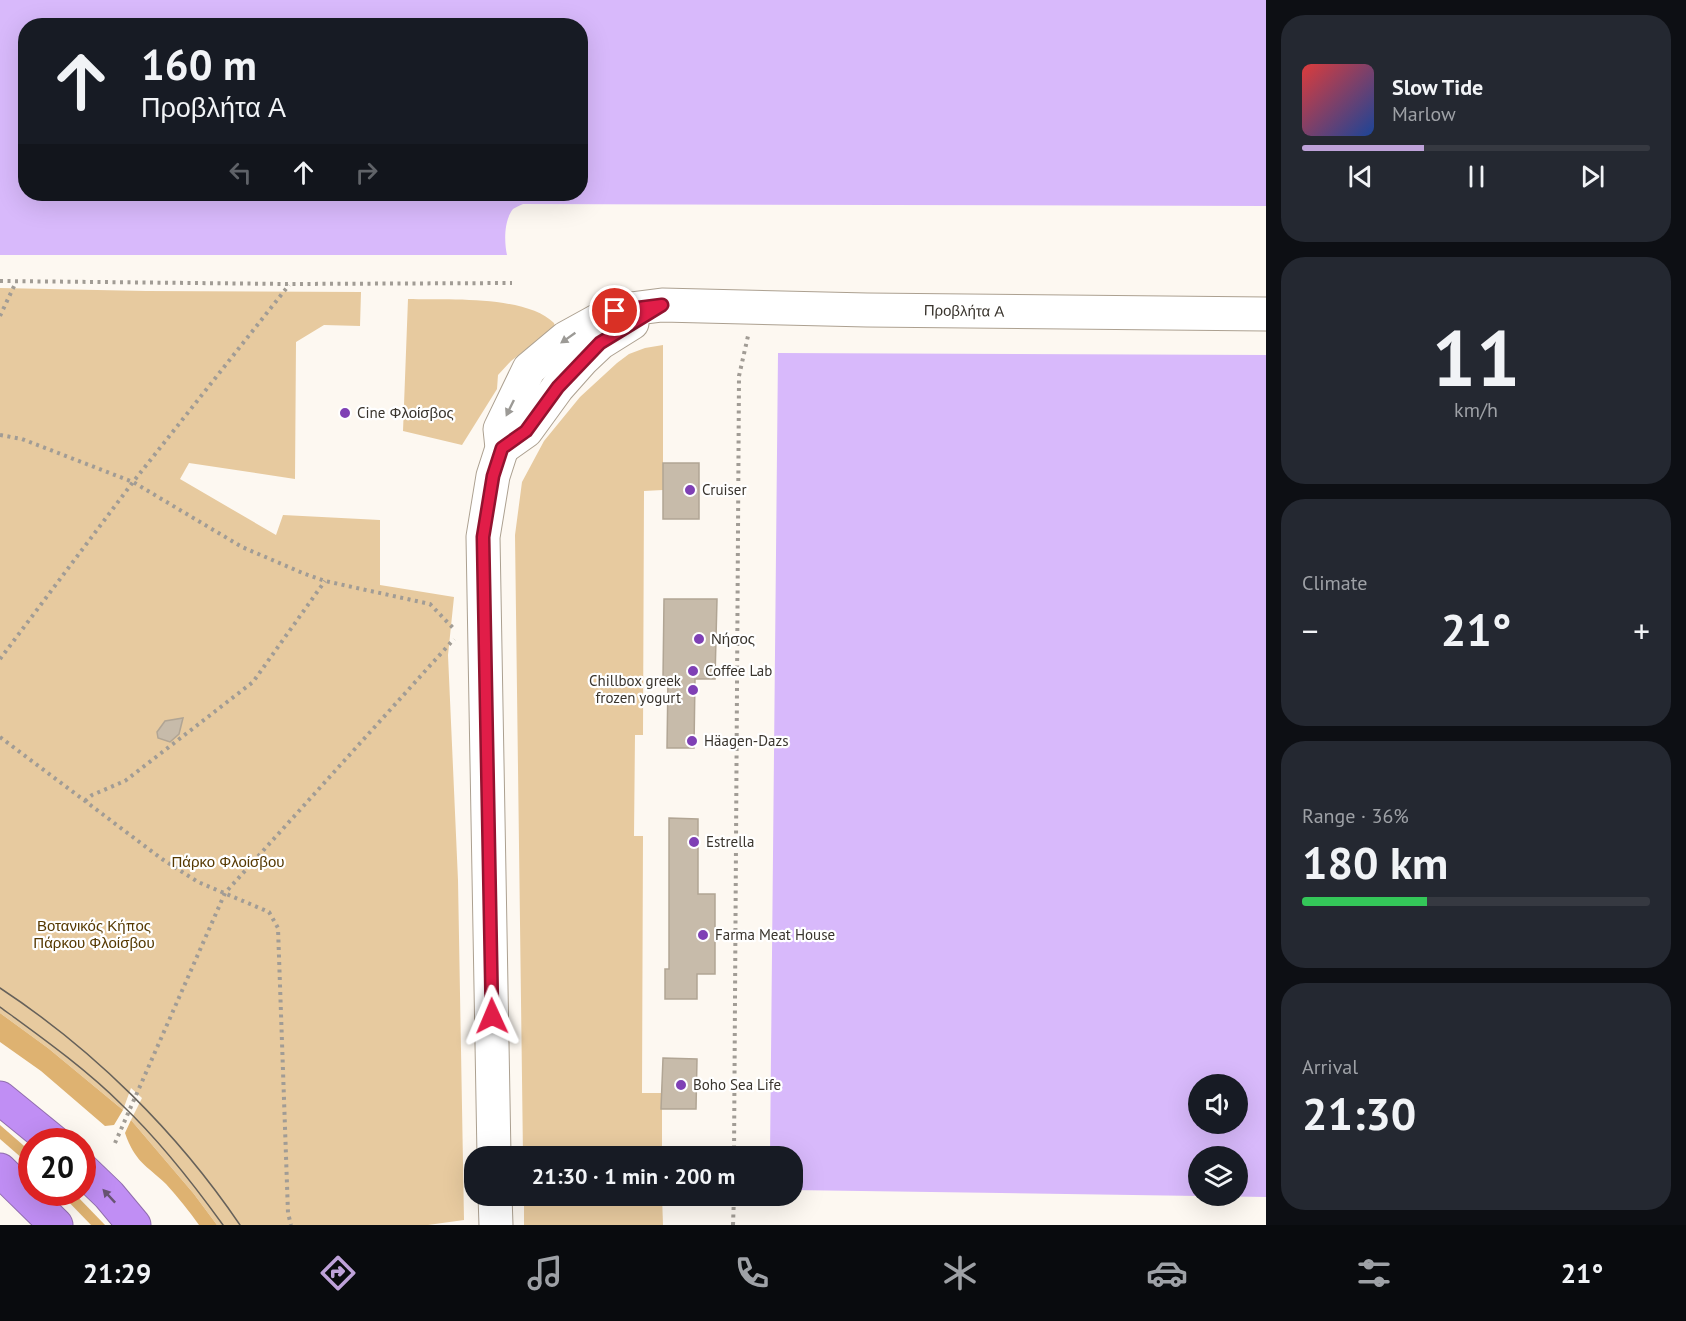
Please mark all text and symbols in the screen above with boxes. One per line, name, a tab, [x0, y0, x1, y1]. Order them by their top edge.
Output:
text: 160 m	[141, 37, 257, 92]
icon: ahead	[42, 42, 120, 120]
text: Slow Tide	[1392, 73, 1483, 101]
text: Προβλήτα Α	[141, 90, 286, 124]
text: Marlow	[1392, 101, 1456, 127]
icon: left	[224, 156, 257, 189]
icon: ahead	[287, 156, 320, 189]
icon: right	[350, 156, 383, 189]
icon: previous	[1344, 160, 1377, 193]
icon: pause	[1460, 160, 1493, 193]
icon: next	[1576, 160, 1609, 193]
pin	[589, 285, 640, 336]
icon: arrive	[598, 294, 631, 327]
street label: Προβλήτα Α	[924, 300, 1004, 321]
text: 11	[1432, 307, 1520, 408]
one-way arrow	[561, 332, 577, 344]
text: km/h	[1454, 397, 1498, 423]
one-way arrow	[506, 399, 515, 416]
place label: Cine Φλοίσβος	[357, 403, 454, 422]
marker: Cine Φλοίσβος	[338, 406, 352, 420]
place label: Cruiser	[702, 480, 747, 499]
marker: Cruiser	[683, 483, 697, 497]
text: Climate	[1302, 570, 1368, 596]
text: 21°	[1441, 600, 1511, 658]
text: −	[1302, 609, 1319, 652]
text: +	[1633, 609, 1650, 652]
place label: Νήσος	[711, 629, 755, 648]
marker: Νήσος	[692, 632, 706, 646]
place label: Coffee Lab	[705, 661, 772, 680]
marker: Coffee Lab	[686, 664, 700, 678]
place label: Chillbox greek frozen yogurt	[589, 671, 682, 707]
marker: Chillbox greek frozen yogurt	[686, 683, 700, 697]
place label: Häagen-Dazs	[704, 731, 789, 750]
marker: Häagen-Dazs	[685, 734, 699, 748]
text: Range · 36%	[1302, 803, 1409, 829]
place label: Estrella	[706, 832, 754, 851]
text: 180 km	[1302, 833, 1448, 891]
marker: Estrella	[687, 835, 701, 849]
park label: Πάρκο Φλοίσβου	[171, 852, 285, 871]
park label: Βοτανικός Κήπος Πάρκου Φλοίσβου	[33, 916, 155, 952]
place label: Farma Meat House	[715, 925, 835, 944]
marker: Farma Meat House	[696, 928, 710, 942]
position arrow	[460, 984, 524, 1048]
text: Arrival	[1302, 1054, 1358, 1080]
map controls	[1188, 1074, 1248, 1206]
button: sound	[1188, 1074, 1248, 1134]
place label: Boho Sea Life	[693, 1075, 781, 1094]
marker: Boho Sea Life	[674, 1078, 688, 1092]
text: 21:30	[1302, 1084, 1416, 1142]
speed limit sign: 20	[18, 1128, 96, 1206]
button: layers	[1188, 1146, 1248, 1206]
text: 21:30 · 1 min · 200 m	[532, 1162, 735, 1190]
one-way arrow	[102, 1189, 116, 1204]
icon: directions	[317, 1252, 359, 1294]
icon: music	[524, 1252, 566, 1294]
icon: phone	[731, 1252, 773, 1294]
icon: climate	[939, 1252, 981, 1294]
icon: car	[1146, 1252, 1188, 1294]
icon: filters	[1353, 1252, 1395, 1294]
text: 21:29	[83, 1256, 151, 1290]
text: 21°	[1561, 1256, 1603, 1290]

